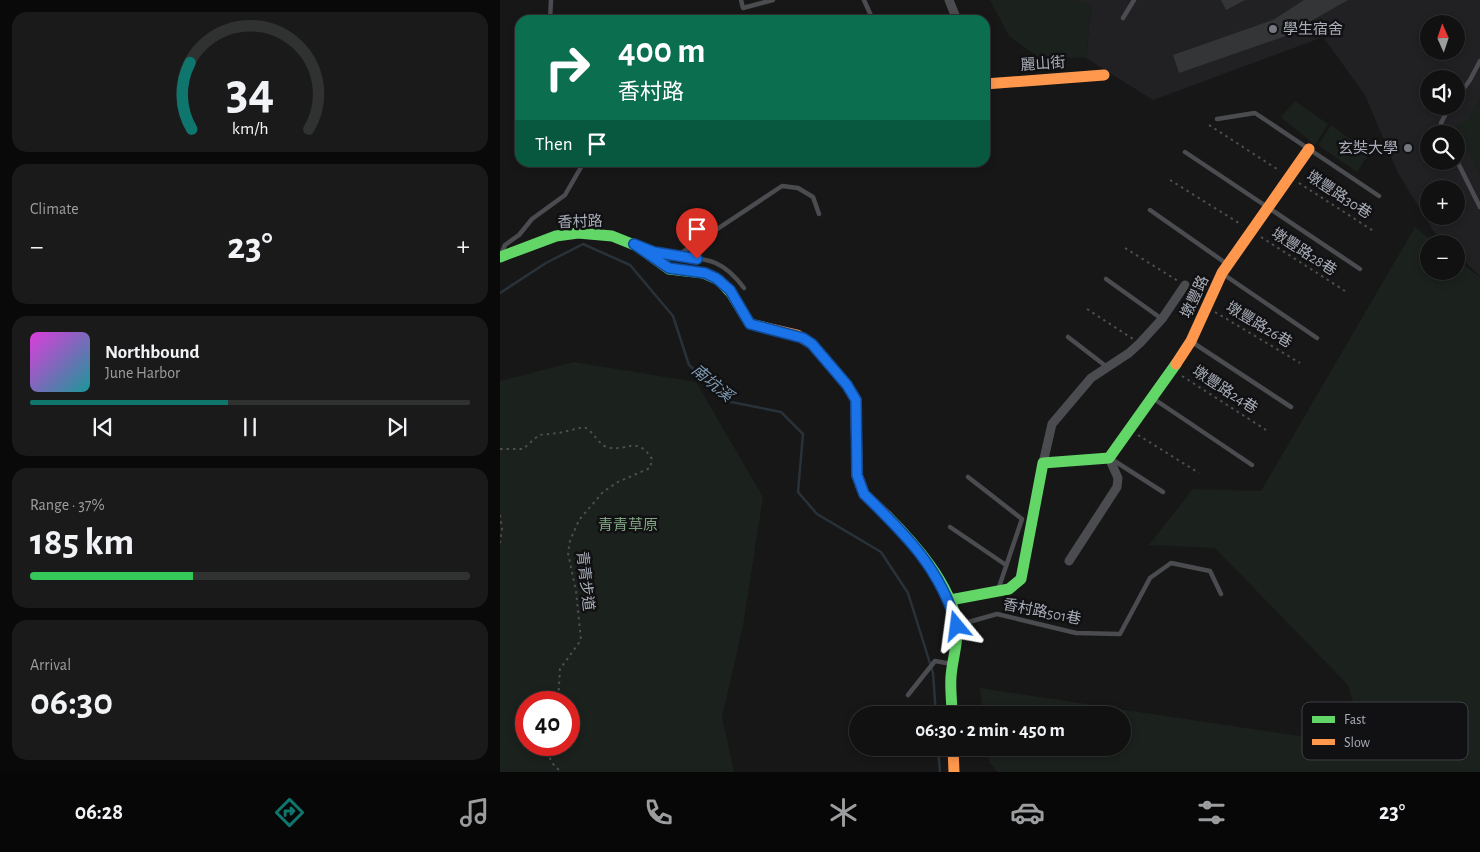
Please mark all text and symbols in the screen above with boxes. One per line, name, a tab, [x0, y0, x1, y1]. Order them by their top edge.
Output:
north arrow	[1420, 15, 1465, 60]
map controls	[1420, 15, 1465, 280]
place label: 學生宿舍	[1283, 21, 1343, 37]
marker: 學生宿舍	[1267, 23, 1279, 35]
text: 400 m	[618, 34, 706, 69]
icon: right	[535, 35, 600, 100]
street label: 麗山街	[1020, 54, 1066, 73]
text: 34	[226, 66, 274, 118]
button: sound	[1420, 70, 1465, 115]
text: 香村路	[618, 81, 684, 103]
text: km/h	[232, 120, 268, 138]
button: search	[1420, 125, 1465, 170]
icon: arrive	[583, 130, 611, 158]
text: Then	[535, 135, 573, 154]
place label: 玄奘大學	[1338, 140, 1398, 156]
marker: 玄奘大學	[1402, 142, 1414, 154]
street label: 墩豐路30巷	[1304, 167, 1375, 221]
button: +	[1420, 180, 1465, 225]
text: Climate	[30, 201, 79, 217]
pin	[676, 208, 718, 259]
street label: 香村路	[557, 212, 603, 230]
icon: arrive	[683, 215, 711, 243]
street label: 墩豐路28巷	[1269, 224, 1340, 278]
text: 23°	[227, 228, 273, 266]
text: −	[30, 233, 43, 261]
text: +	[457, 233, 470, 261]
button: −	[1420, 235, 1465, 280]
street label: 墩豐路	[1177, 273, 1211, 321]
street label: 墩豐路26巷	[1223, 298, 1296, 350]
text: Northbound	[105, 343, 200, 362]
water label: 南坑溪	[688, 361, 738, 406]
street label: 墩豐路24巷	[1190, 362, 1261, 416]
text: June Harbor	[105, 365, 180, 381]
icon: previous	[89, 413, 117, 441]
icon: pause	[236, 413, 264, 441]
icon: next	[383, 413, 411, 441]
text: Range · 37%	[30, 497, 105, 513]
park label: 青青草原	[598, 517, 658, 533]
text: 185 km	[30, 524, 134, 562]
street label: 青青步道	[574, 550, 597, 612]
street label: 香村路501巷	[1002, 595, 1083, 627]
position arrow	[930, 599, 982, 651]
text: Arrival	[30, 657, 71, 673]
text: 06:30	[30, 684, 113, 722]
speed limit sign: 40	[515, 691, 580, 756]
legend	[1302, 702, 1468, 760]
text: Fast	[1344, 713, 1366, 727]
text: 06:30 · 2 min · 450 m	[915, 721, 1065, 740]
text: Slow	[1344, 736, 1371, 750]
icon: directions	[272, 795, 307, 830]
icon: music	[457, 795, 492, 830]
icon: phone	[641, 795, 676, 830]
icon: climate	[826, 795, 861, 830]
icon: car	[1010, 795, 1045, 830]
icon: filters	[1194, 795, 1229, 830]
text: 06:28	[75, 801, 123, 823]
text: 23°	[1379, 801, 1405, 823]

